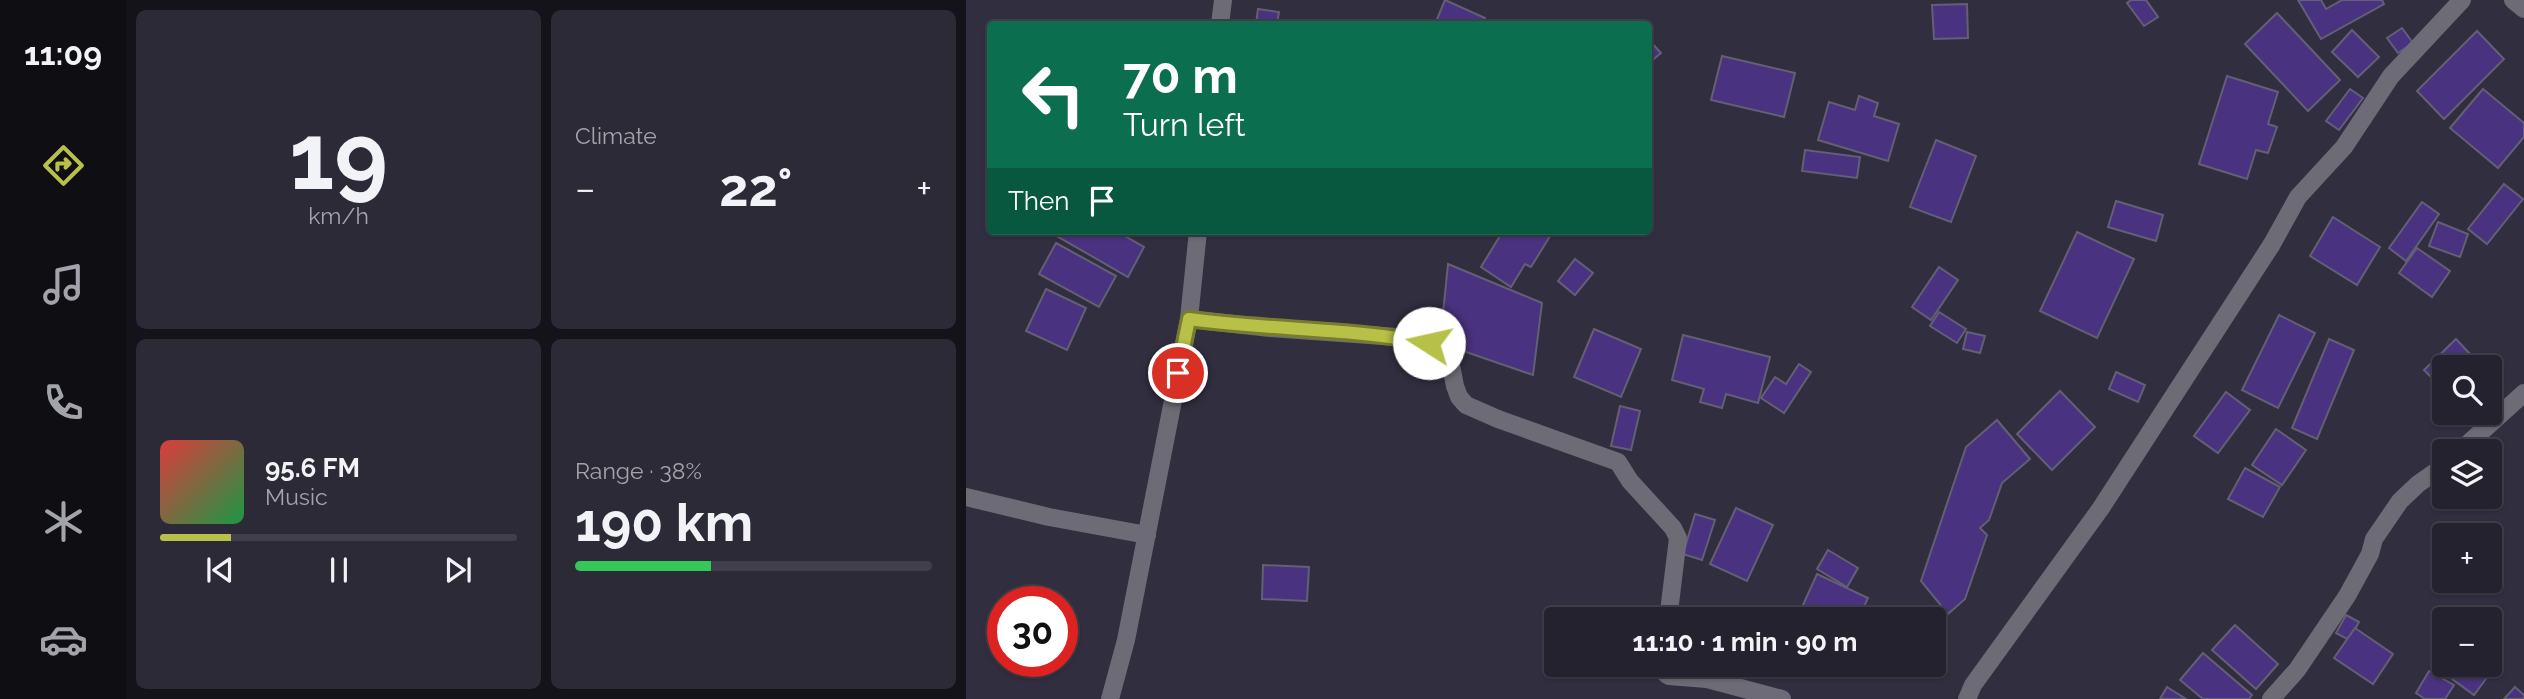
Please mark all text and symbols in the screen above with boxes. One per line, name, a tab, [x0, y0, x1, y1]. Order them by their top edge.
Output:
text: 11:09	[24, 35, 102, 72]
text: 70 m	[1123, 47, 1238, 104]
icon: left	[1008, 49, 1099, 140]
text: 19	[289, 103, 388, 210]
text: Turn left	[1123, 106, 1245, 143]
text: Climate	[575, 122, 657, 149]
icon: directions	[39, 141, 88, 190]
text: 22°	[719, 157, 792, 218]
text: −	[575, 166, 595, 211]
text: +	[916, 166, 932, 211]
icon: arrive	[1083, 182, 1121, 220]
text: Then	[1008, 186, 1069, 216]
text: km/h	[308, 202, 369, 229]
icon: music	[39, 260, 88, 309]
position arrow	[1392, 306, 1466, 380]
pin	[1148, 343, 1208, 403]
icon: arrive	[1159, 354, 1197, 392]
map controls	[2432, 355, 2502, 677]
button: search	[2432, 355, 2502, 425]
icon: phone	[39, 378, 88, 427]
button: layers	[2432, 439, 2502, 509]
text: 95.6 FM	[265, 453, 360, 483]
text: Range · 38%	[575, 457, 702, 484]
text: Music	[265, 483, 328, 510]
text: 190 km	[575, 492, 753, 553]
icon: climate	[39, 497, 88, 546]
button: +	[2432, 523, 2502, 593]
icon: previous	[201, 551, 239, 589]
icon: pause	[320, 551, 358, 589]
icon: next	[439, 551, 477, 589]
speed limit sign: 30	[987, 586, 1078, 677]
button: −	[2432, 607, 2502, 677]
icon: car	[39, 615, 88, 664]
text: 11:10 · 1 min · 90 m	[1633, 627, 1857, 657]

